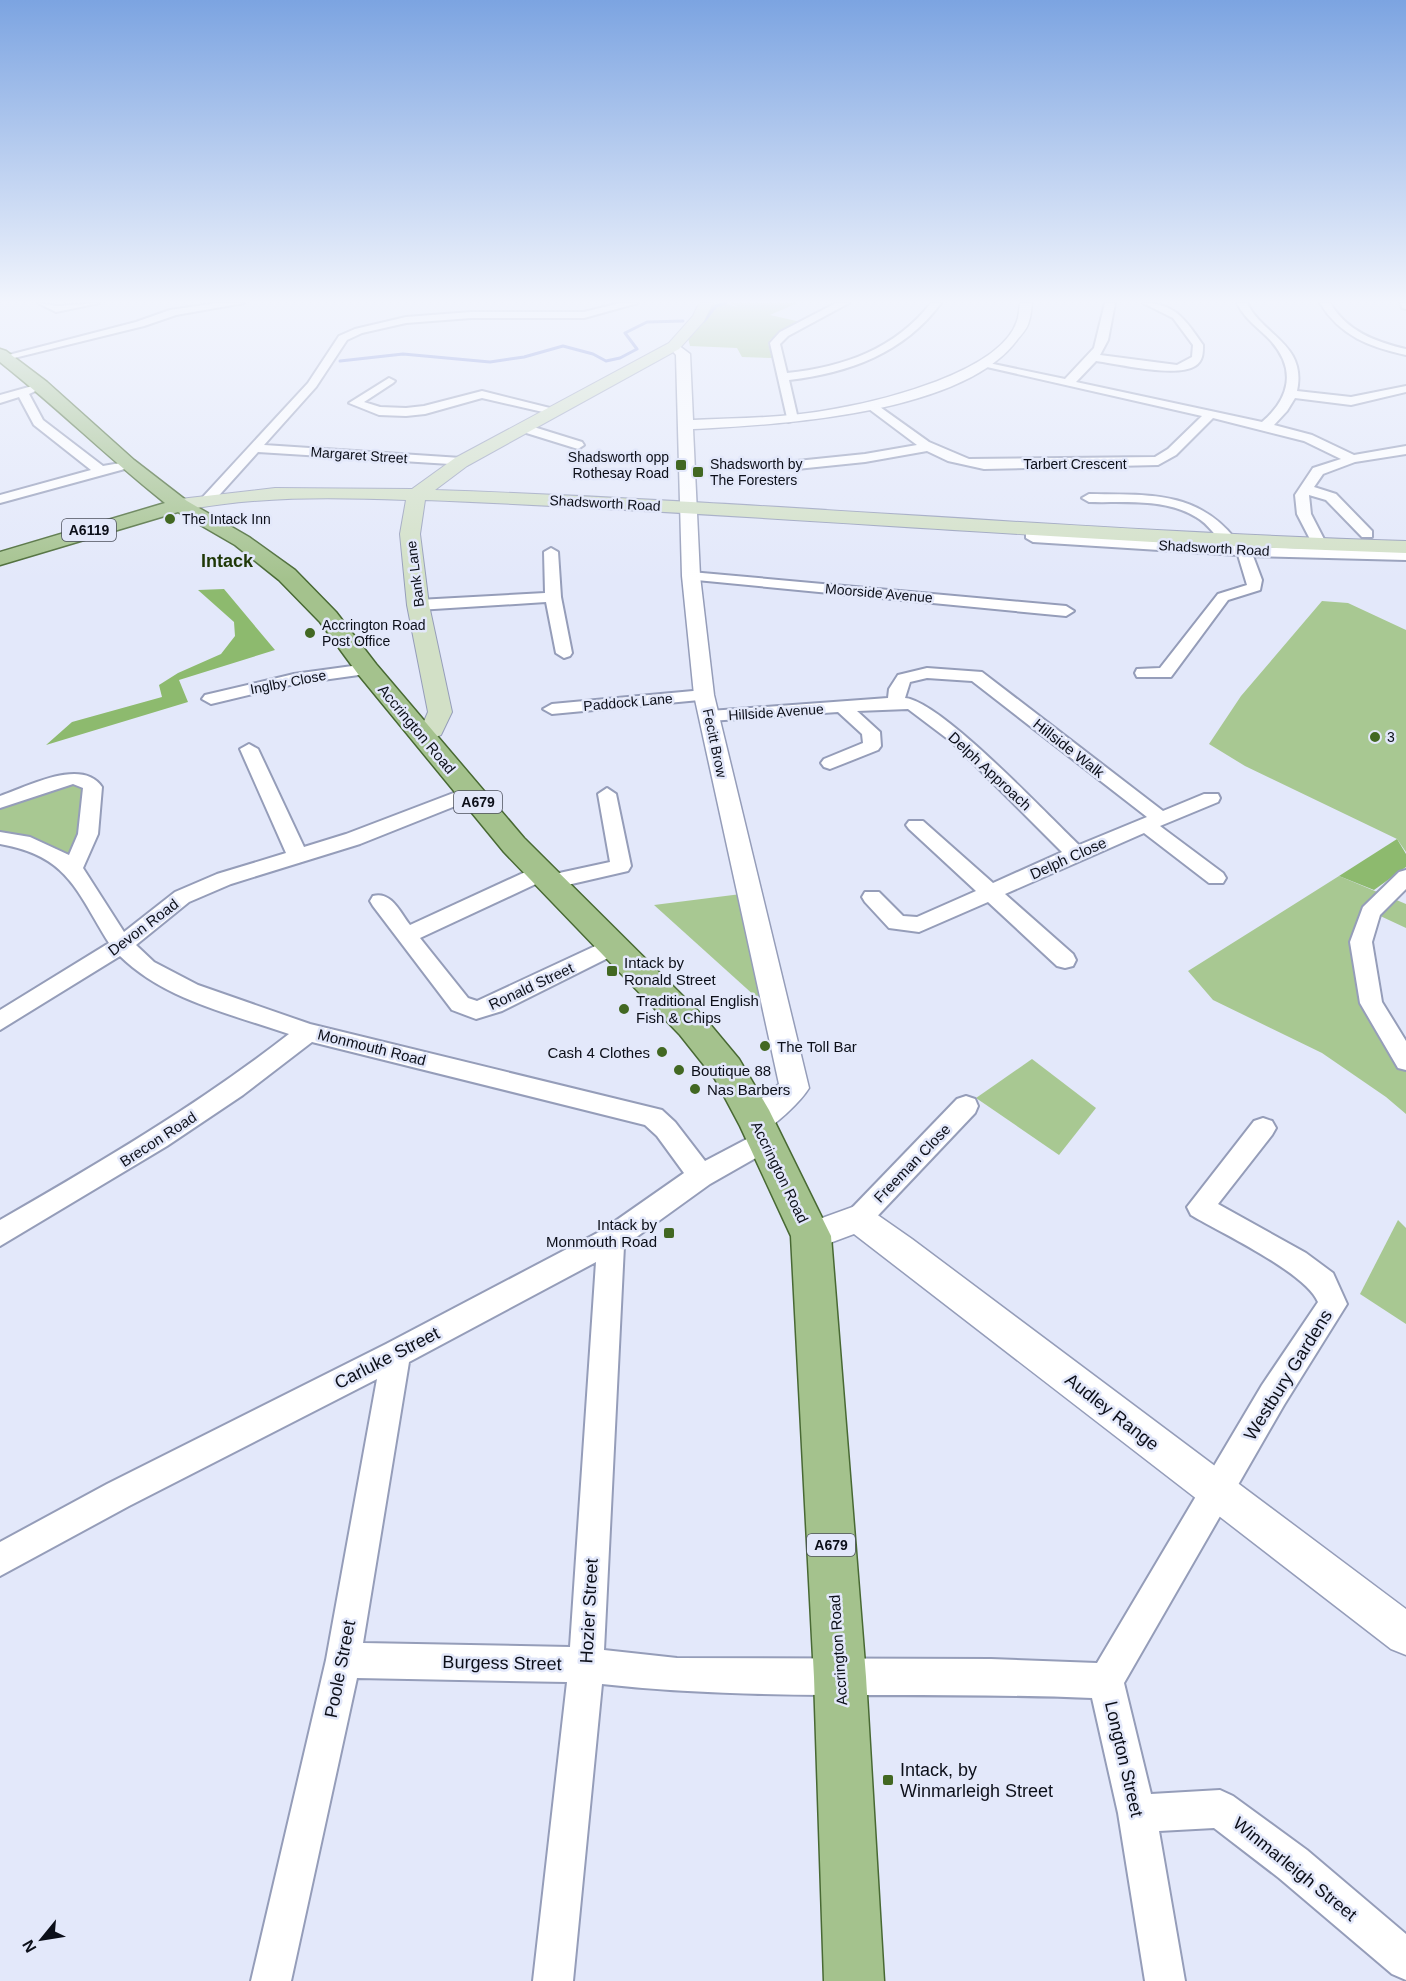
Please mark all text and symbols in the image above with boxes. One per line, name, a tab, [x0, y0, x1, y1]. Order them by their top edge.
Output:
street label: Margaret Street	[310, 444, 408, 466]
place label: Shadsworth opp Rothesay Road	[568, 449, 669, 481]
place label: Shadsworth by The Foresters	[710, 456, 803, 488]
street label: Tarbert Crescent	[1023, 456, 1127, 472]
marker: Shadsworth opp Rothesay Road	[674, 458, 688, 472]
marker: Shadsworth by The Foresters	[691, 465, 705, 479]
street label: Shadsworth Road	[549, 492, 661, 514]
place label: The Intack Inn	[182, 511, 271, 527]
marker: The Intack Inn	[163, 512, 177, 526]
road number: A6119	[62, 519, 116, 541]
street label: Shadsworth Road	[1158, 537, 1270, 559]
street label: Bank Lane	[403, 540, 427, 608]
district label: Intack	[201, 551, 254, 571]
street label: Moorside Avenue	[825, 580, 934, 606]
place label: Accrington Road Post Office	[322, 617, 426, 649]
marker: Accrington Road Post Office	[303, 626, 317, 640]
street label: Inglby Close	[249, 667, 328, 697]
street label: Accrington Road	[375, 681, 459, 777]
street label: Paddock Lane	[583, 690, 673, 714]
street label: Hillside Avenue	[728, 701, 824, 723]
street label: Fecitt Brow	[700, 707, 730, 780]
street label: Hillside Walk	[1030, 715, 1108, 781]
street label: Delph Approach	[945, 728, 1035, 814]
place label: 3	[1387, 729, 1395, 745]
marker: 3	[1368, 730, 1382, 744]
road number: A679	[454, 791, 502, 813]
street label: Delph Close	[1027, 834, 1109, 882]
street label: Devon Road	[105, 895, 181, 959]
place label: Intack by Ronald Street	[624, 954, 717, 988]
street label: Ronald Street	[486, 959, 577, 1013]
marker: Intack by Ronald Street	[605, 964, 619, 978]
place label: Traditional English Fish & Chips	[636, 992, 759, 1026]
marker: Traditional English Fish & Chips	[617, 1002, 631, 1016]
street label: Monmouth Road	[316, 1025, 428, 1069]
place label: The Toll Bar	[777, 1038, 857, 1055]
marker: The Toll Bar	[758, 1039, 772, 1053]
place label: Cash 4 Clothes	[547, 1044, 650, 1061]
marker: Cash 4 Clothes	[655, 1045, 669, 1059]
place label: Boutique 88	[691, 1062, 771, 1079]
marker: Boutique 88	[672, 1063, 686, 1077]
place label: Nas Barbers	[707, 1081, 790, 1098]
marker: Nas Barbers	[688, 1082, 702, 1096]
street label: Brecon Road	[117, 1108, 199, 1170]
street label: Accrington Road	[748, 1118, 812, 1226]
street label: Freeman Close	[870, 1120, 954, 1206]
place label: Intack by Monmouth Road	[546, 1216, 657, 1250]
marker: Intack by Monmouth Road	[662, 1226, 676, 1240]
street label: Westbury Gardens	[1240, 1306, 1336, 1444]
street label: Carluke Street	[331, 1323, 443, 1393]
street label: Audley Range	[1061, 1369, 1163, 1455]
road number: A679	[807, 1534, 855, 1556]
street label: Hozier Street	[576, 1558, 602, 1664]
street label: Accrington Road	[826, 1594, 850, 1706]
street label: Poole Street	[321, 1618, 359, 1720]
street label: Burgess Street	[442, 1652, 562, 1674]
street label: Longton Street	[1101, 1699, 1147, 1819]
place label: Intack, by Winmarleigh Street	[900, 1760, 1053, 1801]
marker: Intack, by Winmarleigh Street	[881, 1773, 895, 1787]
street label: Winmarleigh Street	[1229, 1813, 1361, 1925]
north arrow	[12, 1909, 72, 1969]
text: N	[19, 1937, 40, 1956]

